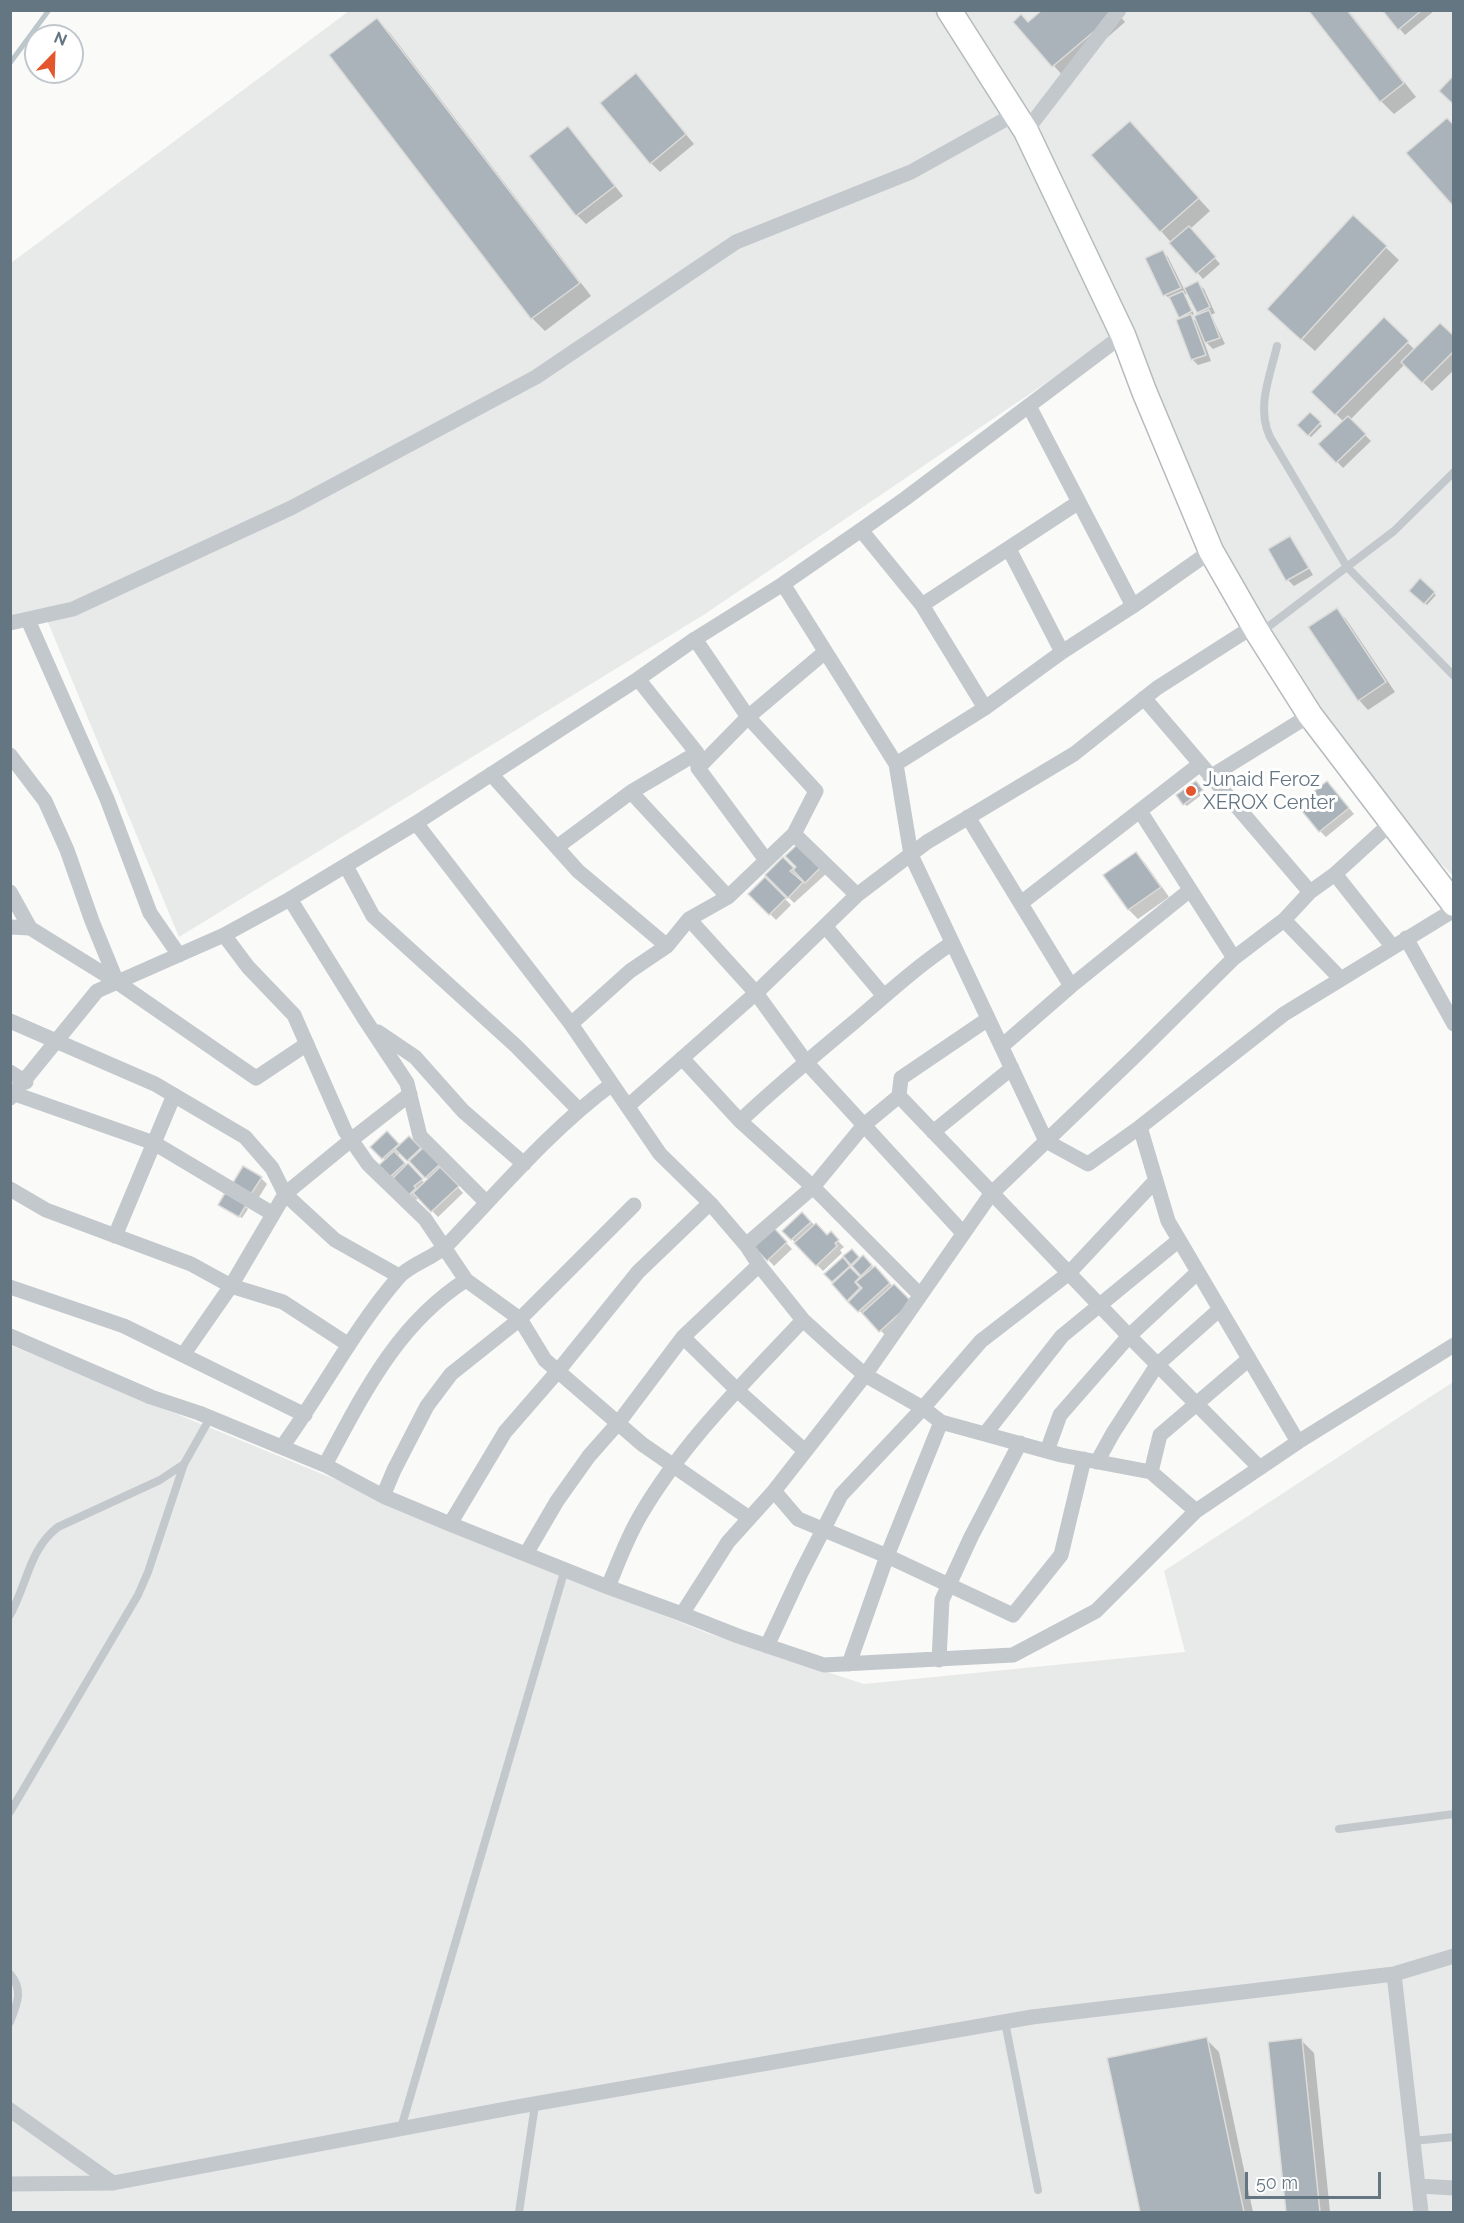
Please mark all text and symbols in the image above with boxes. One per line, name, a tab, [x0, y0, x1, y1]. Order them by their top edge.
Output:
north arrow	[24, 24, 84, 84]
text: N	[51, 28, 70, 50]
place label: Junaid Feroz XEROX Center	[1203, 768, 1335, 815]
marker: Junaid Feroz XEROX Center	[1184, 784, 1198, 798]
scale bar	[1248, 2160, 1384, 2198]
text: 50 m	[1256, 2172, 1298, 2193]

